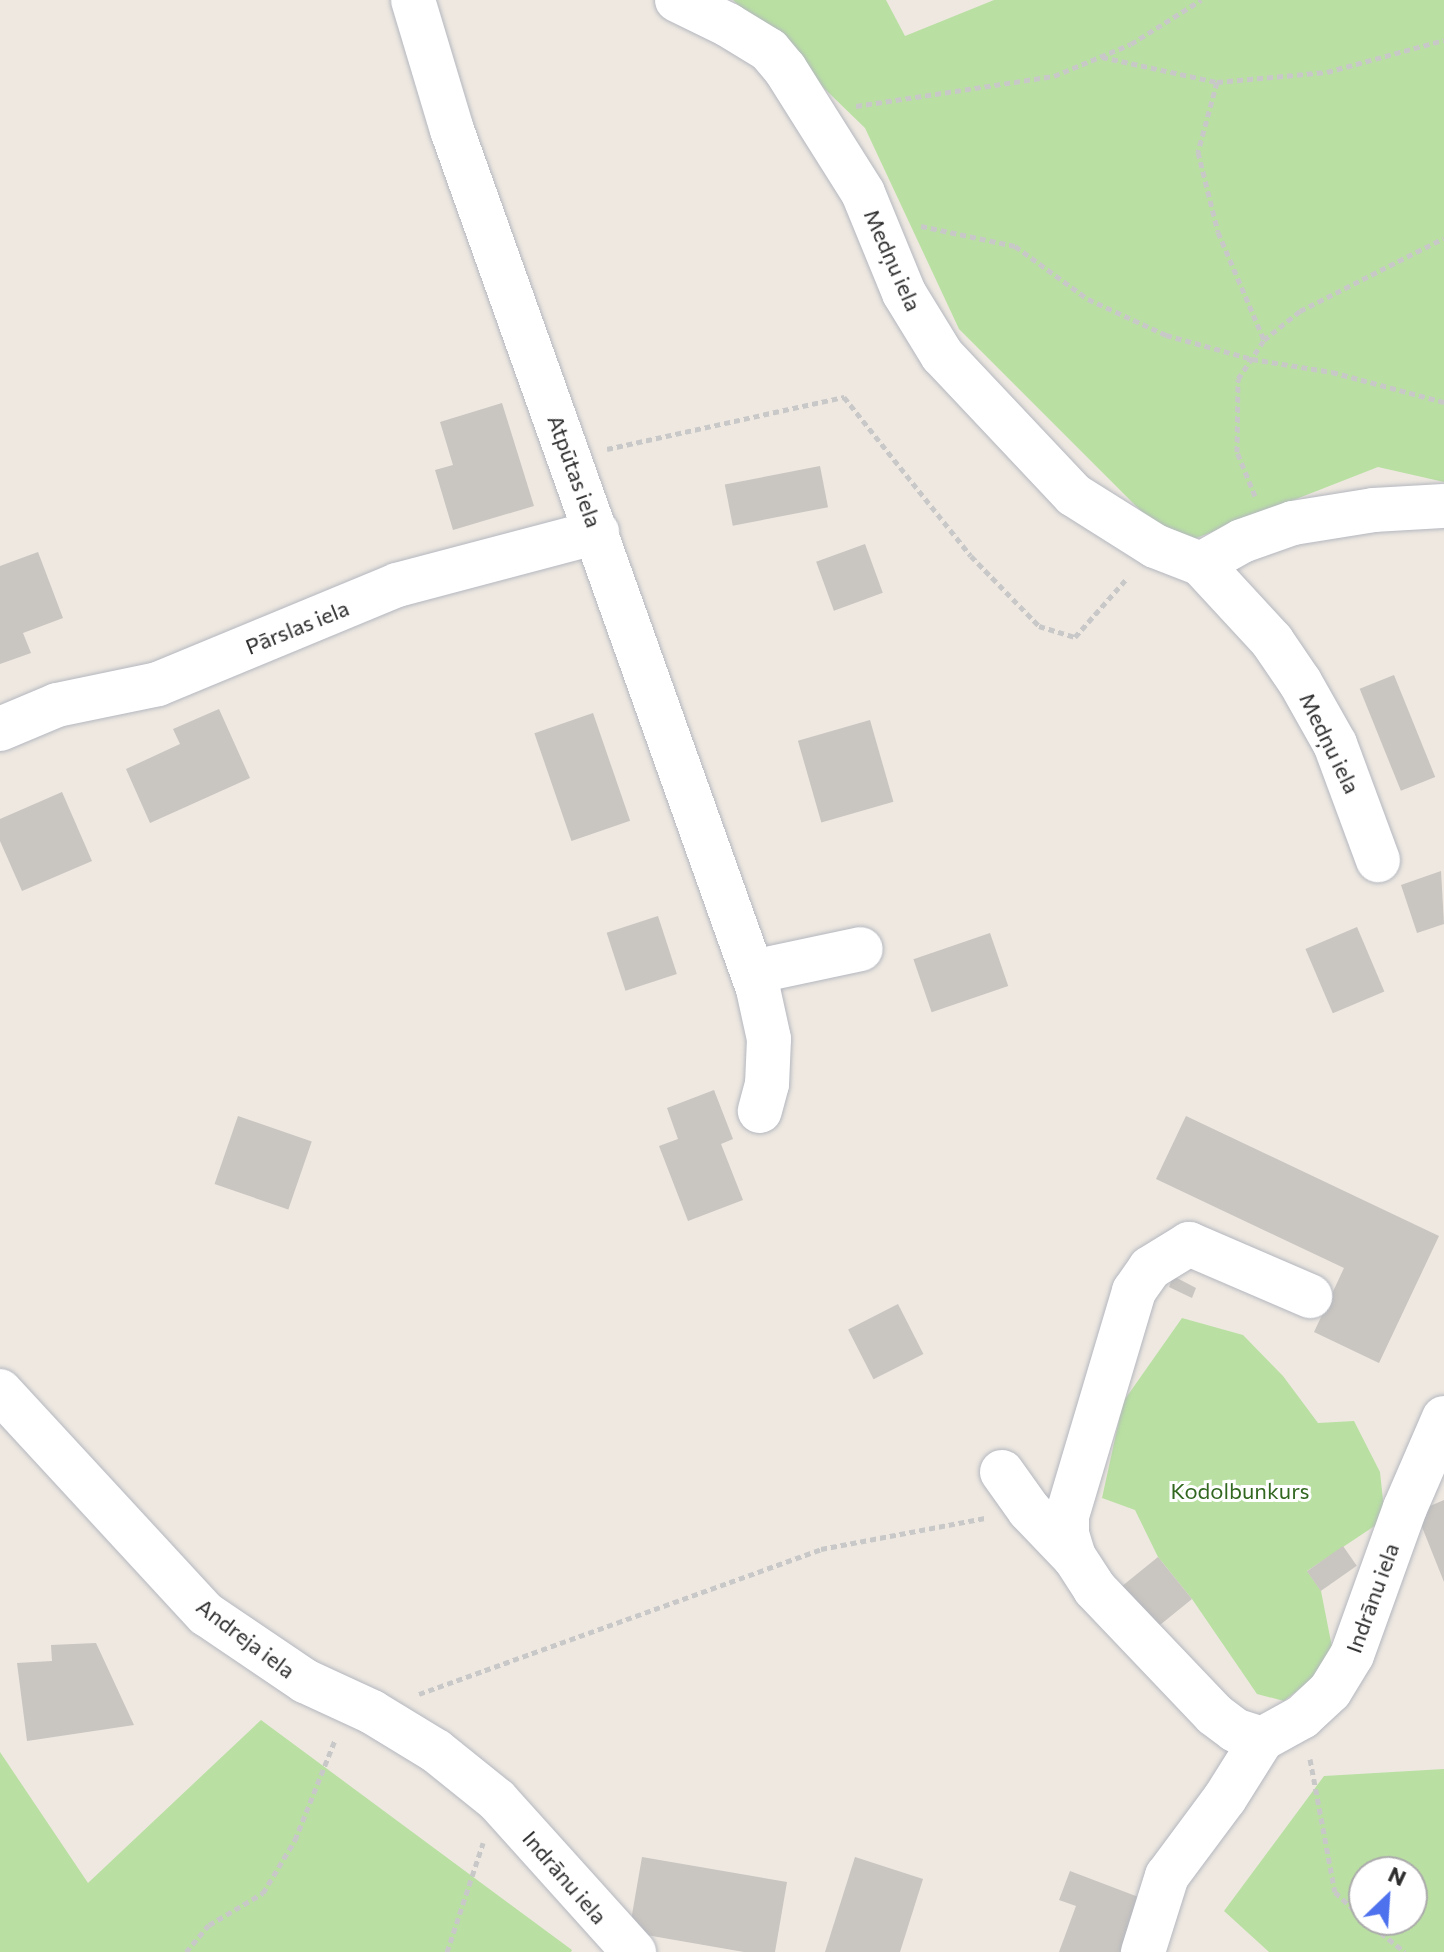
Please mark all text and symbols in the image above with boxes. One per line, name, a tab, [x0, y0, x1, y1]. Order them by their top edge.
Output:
street label: Medņu iela	[859, 205, 927, 315]
street label: Atpūtas iela	[542, 411, 608, 531]
street label: Pārslas iela	[241, 594, 353, 660]
street label: Medņu iela	[1294, 688, 1366, 798]
park label: Kodolbunkurs	[1170, 1478, 1310, 1504]
street label: Indrānu iela	[1340, 1540, 1404, 1656]
street label: Andreja iela	[192, 1592, 300, 1684]
street label: Indrānu iela	[517, 1825, 613, 1929]
north arrow	[1348, 1856, 1428, 1936]
text: N	[1384, 1860, 1411, 1891]

